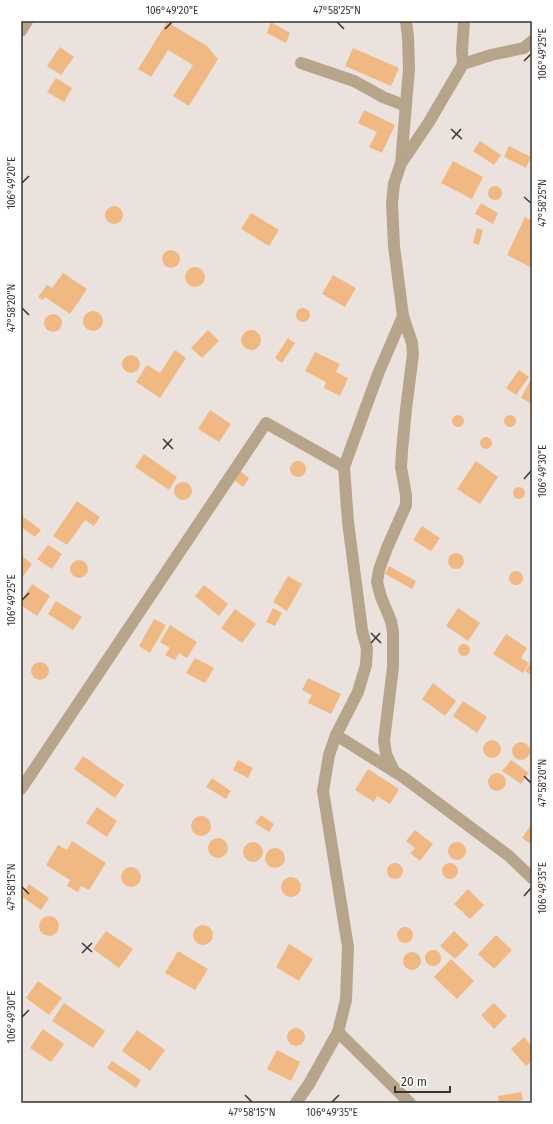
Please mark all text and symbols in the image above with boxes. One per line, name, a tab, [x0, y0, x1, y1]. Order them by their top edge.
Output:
text: 106°49'20"E	[146, 5, 198, 17]
text: 47°58'25"N	[313, 5, 361, 17]
text: 106°49'25"E	[537, 28, 549, 80]
text: 106°49'20"E	[6, 157, 18, 209]
text: 47°58'25"N	[537, 179, 549, 227]
text: 47°58'20"N	[6, 284, 18, 332]
text: 106°49'30"E	[537, 445, 549, 497]
text: 106°49'25"E	[6, 574, 18, 626]
text: 47°58'20"N	[537, 759, 549, 807]
text: 106°49'35"E	[537, 862, 549, 914]
text: 47°58'15"N	[6, 863, 18, 911]
text: 106°49'30"E	[6, 991, 18, 1043]
scale bar	[395, 1068, 450, 1094]
text: 20 m	[401, 1075, 427, 1089]
text: 47°58'15"N	[228, 1107, 276, 1119]
text: 106°49'35"E	[306, 1107, 358, 1119]

